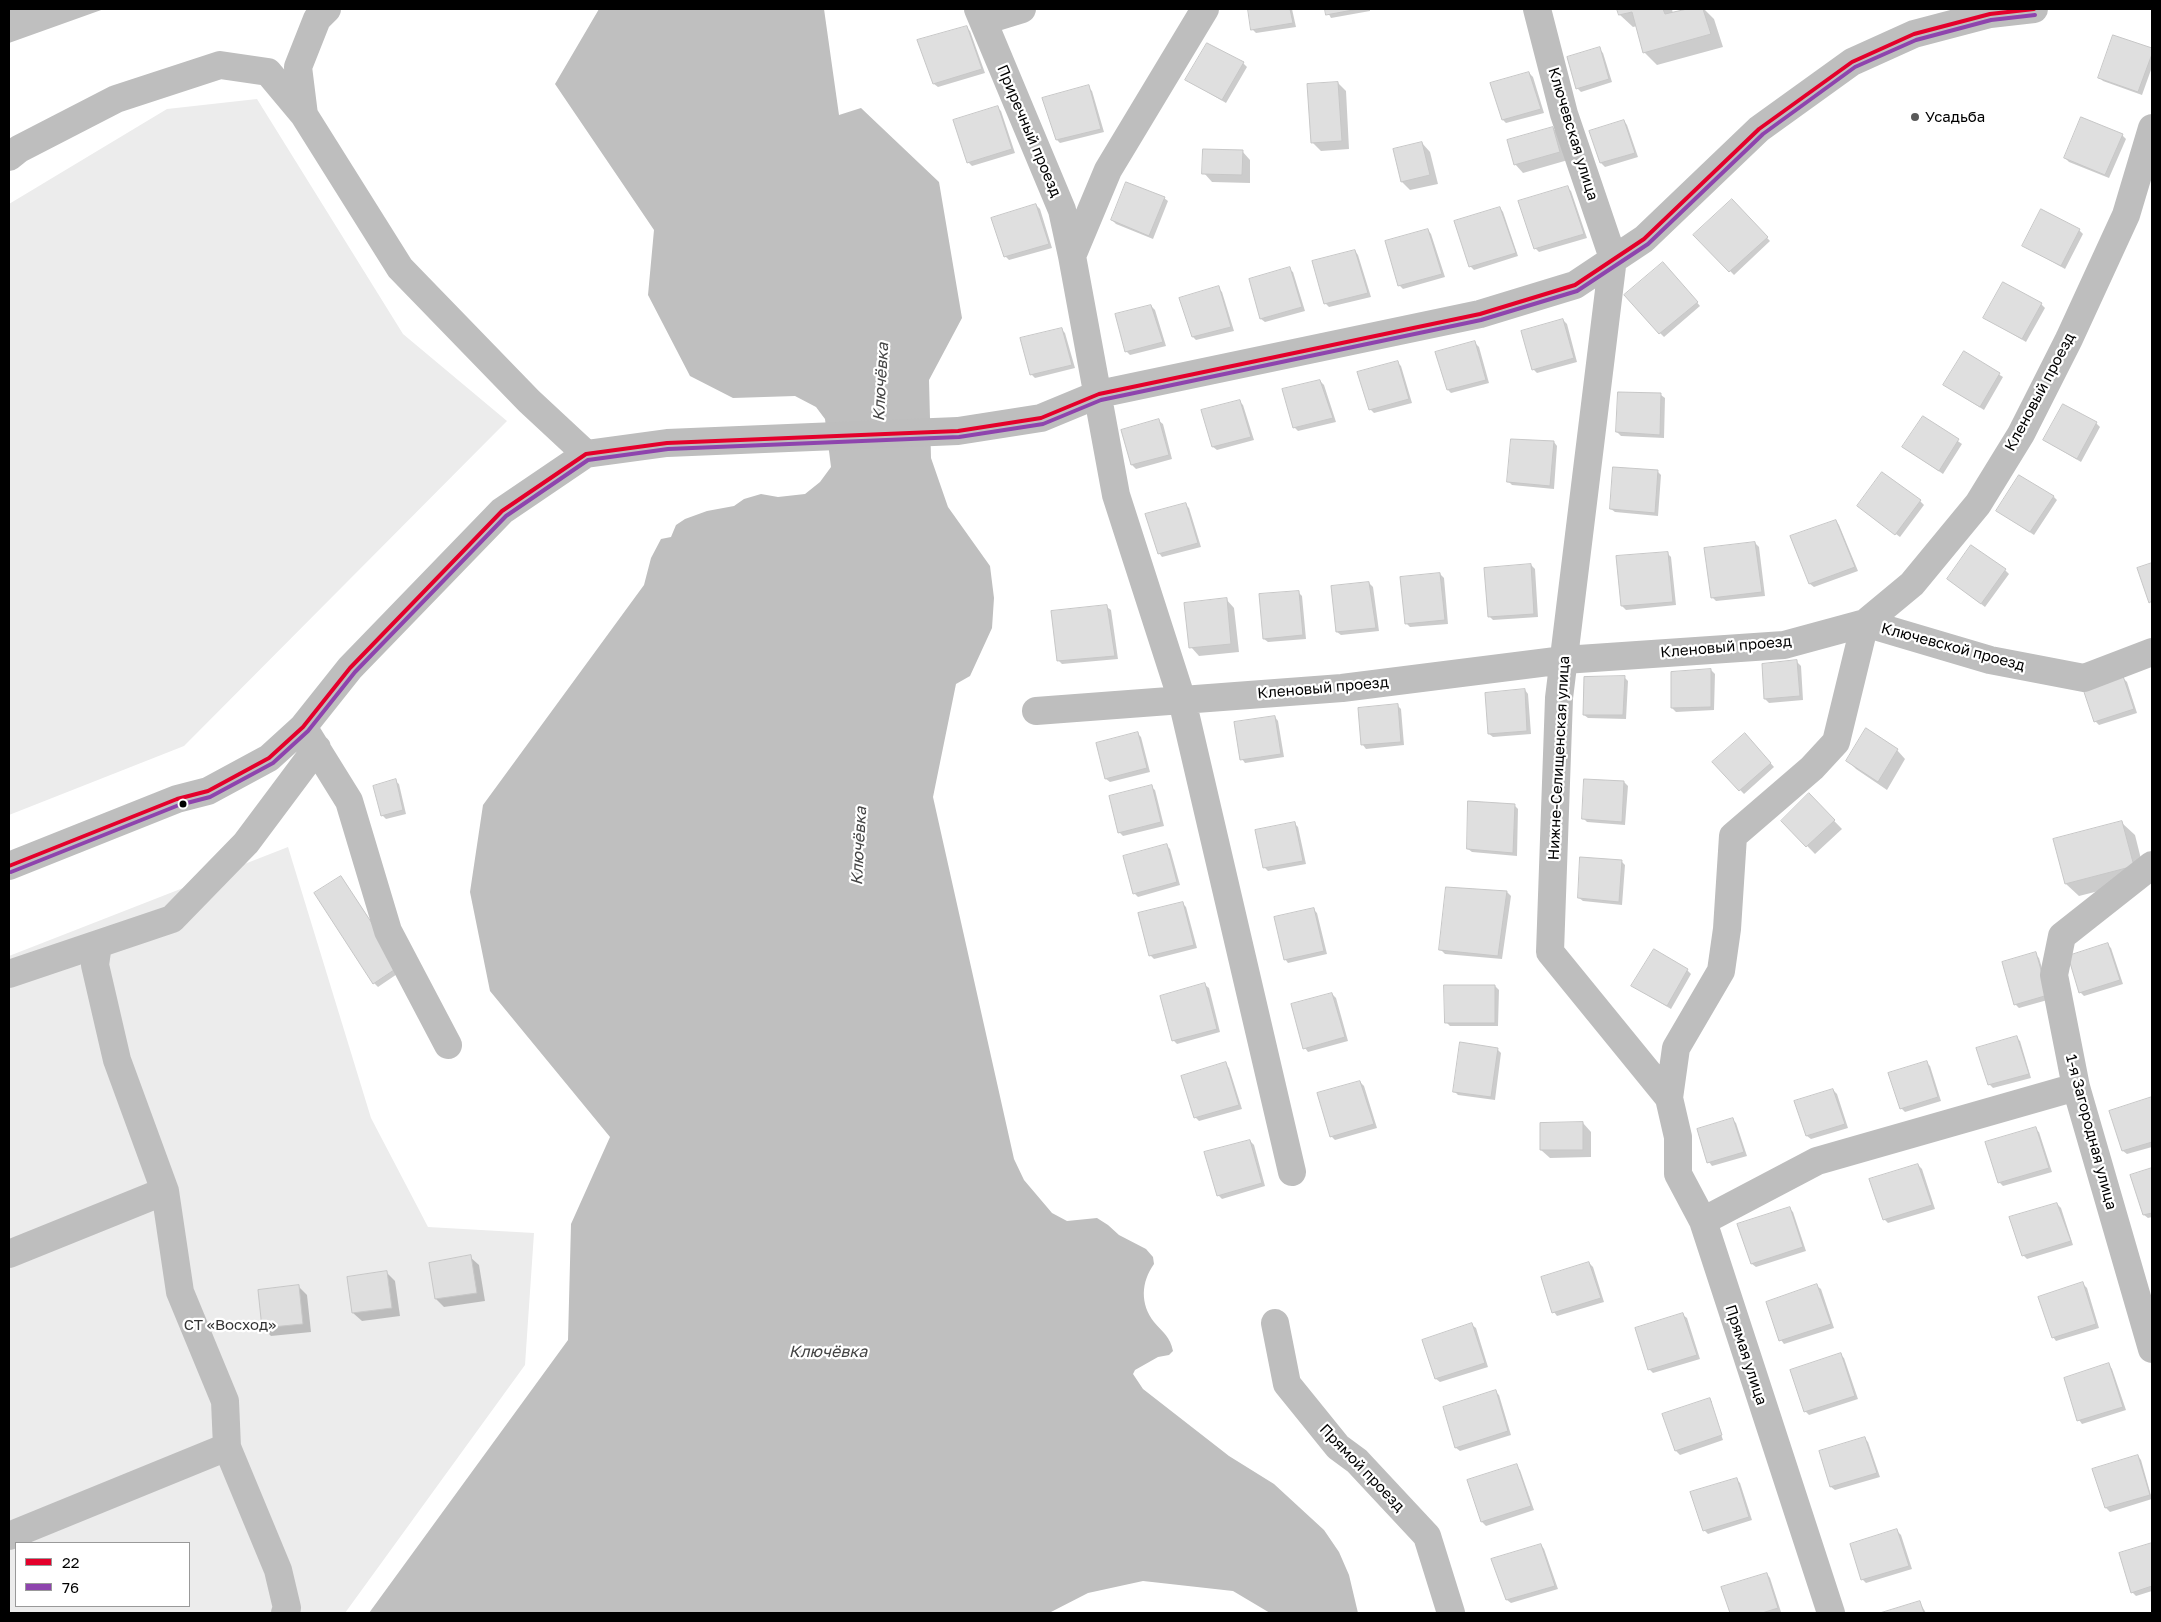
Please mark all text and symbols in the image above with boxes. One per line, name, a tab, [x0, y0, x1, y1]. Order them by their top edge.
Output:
street label: Приречный проезд	[993, 62, 1065, 200]
street label: Ключевская улица	[1544, 65, 1602, 203]
place label: Усадьба	[1925, 108, 1985, 126]
marker: Усадьба	[1909, 111, 1921, 123]
street label: Кленовый проезд	[2001, 330, 2079, 454]
water label: Ключёвка	[869, 342, 893, 422]
street label: Ключевской проезд	[1879, 619, 2027, 675]
street label: Кленовый проезд	[1660, 632, 1792, 662]
street label: Нижне-Селищенская улица	[1545, 655, 1573, 861]
street label: Кленовый проезд	[1257, 673, 1389, 703]
unlabelled marker	[178, 799, 188, 809]
water label: Ключёвка	[847, 806, 871, 886]
street label: 1-я Загородная улица	[2062, 1052, 2120, 1212]
street label: Прямая улица	[1721, 1303, 1771, 1407]
park label: СТ «Восход»	[184, 1316, 276, 1334]
water label: Ключёвка	[789, 1342, 867, 1362]
street label: Прямой проезд	[1316, 1421, 1408, 1515]
legend	[15, 1542, 190, 1607]
text: 22	[62, 1553, 79, 1571]
text: 76	[62, 1578, 79, 1596]

